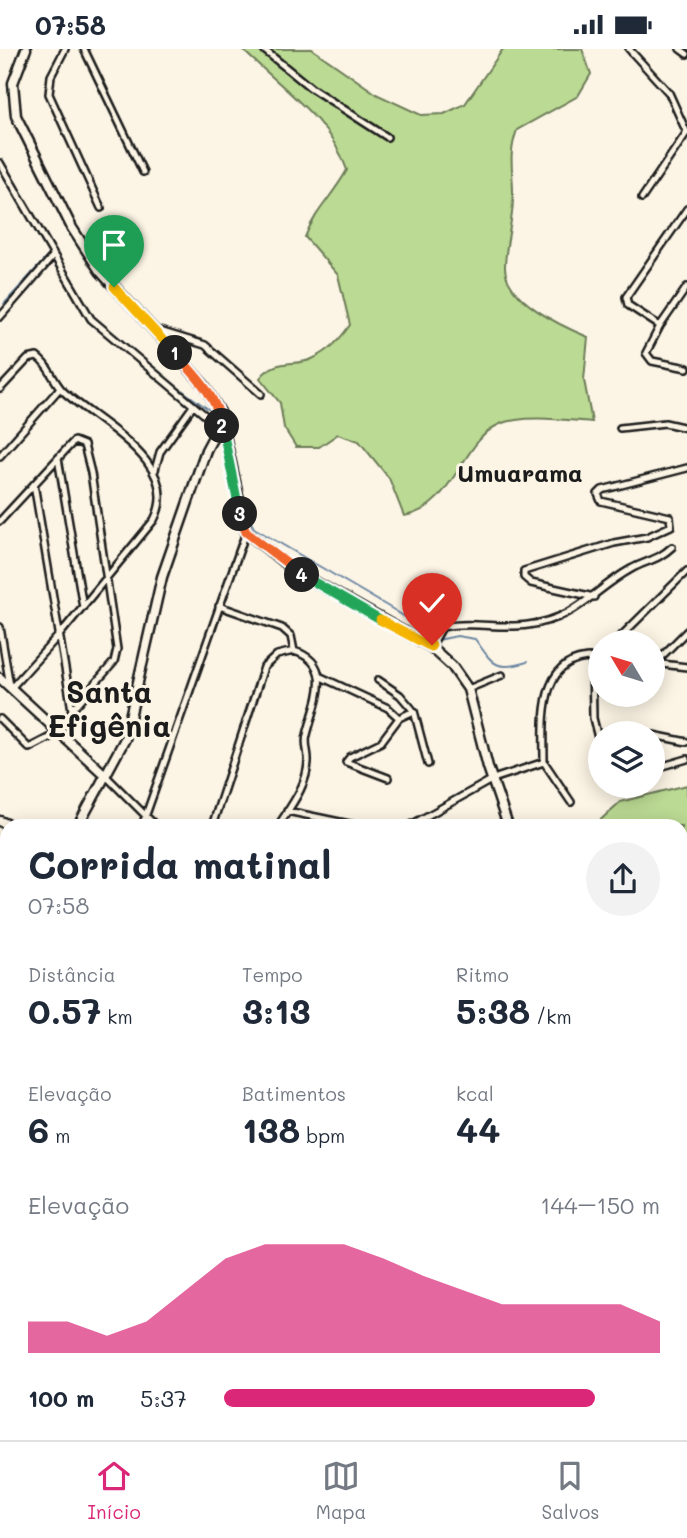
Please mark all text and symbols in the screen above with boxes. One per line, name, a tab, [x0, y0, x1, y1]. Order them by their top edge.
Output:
text: 07:58	[35, 8, 106, 42]
pin	[84, 215, 144, 287]
icon: arrive	[95, 226, 133, 264]
pin: 1	[158, 335, 192, 371]
text: 1	[170, 340, 179, 365]
pin: 2	[204, 409, 240, 443]
text: 2	[216, 413, 227, 438]
district label: Umuarama	[457, 457, 583, 488]
pin: 3	[222, 497, 258, 531]
text: 3	[234, 501, 245, 526]
pin: 4	[284, 557, 320, 593]
text: 4	[295, 562, 308, 587]
pin	[402, 573, 462, 645]
icon: check	[413, 584, 451, 622]
north arrow	[588, 630, 665, 707]
map controls	[588, 630, 665, 798]
district label: Santa Efigênia	[47, 671, 171, 745]
button: layers	[588, 721, 665, 798]
text: Corrida matinal	[28, 839, 331, 889]
button: share	[586, 842, 660, 916]
text: 07:58	[28, 890, 89, 920]
text: Distância	[28, 962, 116, 987]
text: Tempo	[242, 962, 302, 987]
text: Ritmo	[456, 962, 509, 987]
text: 0.57	[28, 987, 101, 1033]
text: 3:13	[242, 987, 311, 1033]
text: 5:38	[456, 987, 530, 1033]
text: km	[101, 1004, 133, 1029]
text: /km	[530, 1004, 572, 1029]
text: Elevação	[28, 1081, 112, 1106]
text: Batimentos	[242, 1081, 346, 1106]
text: kcal	[456, 1081, 494, 1106]
text: 6	[28, 1106, 49, 1152]
text: 138	[242, 1106, 300, 1152]
text: 44	[456, 1106, 500, 1152]
text: m	[49, 1123, 70, 1148]
text: bpm	[300, 1123, 345, 1148]
text: Elevação	[28, 1190, 129, 1220]
text: 144–150 m	[540, 1190, 660, 1220]
text: 100 m	[28, 1383, 94, 1413]
text: 5:37	[140, 1383, 187, 1413]
tab: Início	[88, 1457, 141, 1524]
tab: Mapa	[316, 1457, 366, 1524]
tab: Salvos	[542, 1457, 599, 1524]

